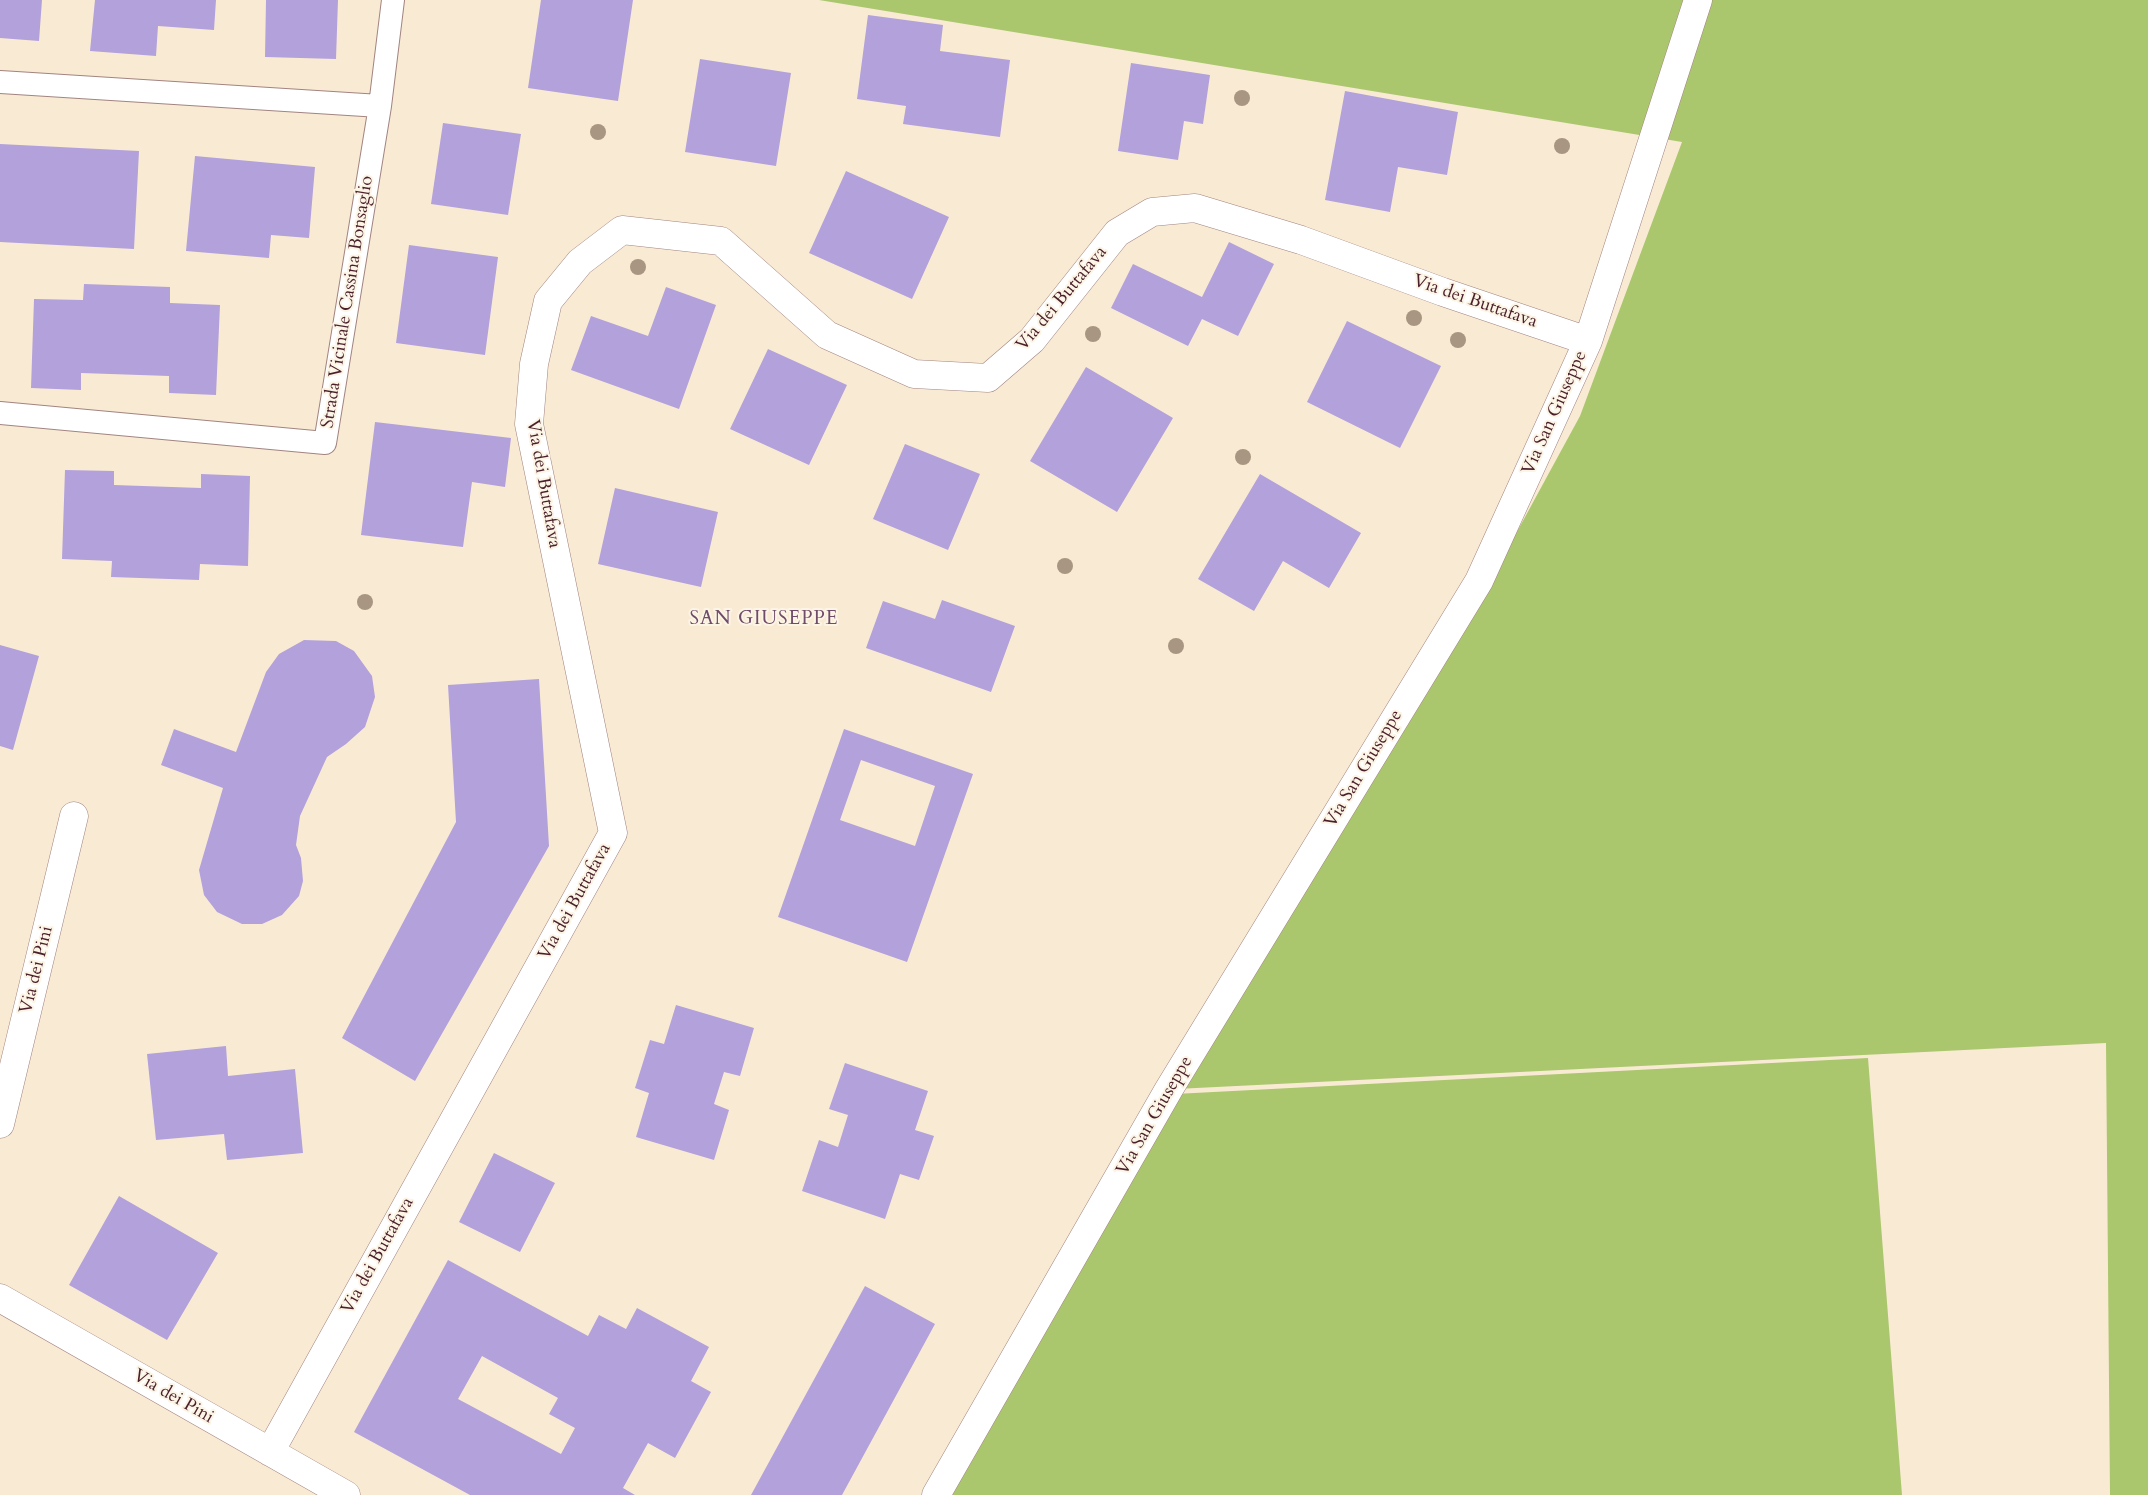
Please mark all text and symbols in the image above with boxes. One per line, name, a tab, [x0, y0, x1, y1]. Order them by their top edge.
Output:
street label: Strada Vicinale Cassina Bonsaglio	[317, 174, 379, 430]
street label: Via dei Buttafava	[1012, 242, 1112, 356]
street label: Via dei Buttafava	[1410, 271, 1540, 333]
street label: Via San Giuseppe	[1518, 348, 1592, 478]
street label: Via dei Buttafava	[521, 418, 565, 550]
district label: SAN GIUSEPPE	[688, 609, 840, 631]
street label: Via San Giuseppe	[1320, 706, 1408, 832]
street label: Via dei Buttafava	[534, 840, 616, 964]
street label: Via dei Pini	[16, 924, 58, 1016]
street label: Via San Giuseppe	[1112, 1053, 1198, 1179]
street label: Via dei Buttafava	[337, 1194, 419, 1318]
street label: Via dei Pini	[129, 1365, 217, 1429]

